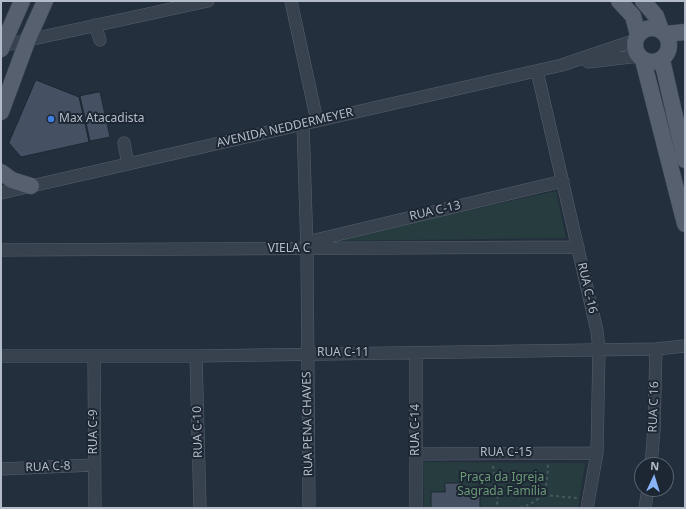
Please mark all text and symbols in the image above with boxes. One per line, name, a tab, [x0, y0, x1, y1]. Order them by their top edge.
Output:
street label: AVENIDA NEDDERMEYER	[215, 105, 355, 151]
place label: Max Atacadista	[59, 112, 145, 126]
marker: Max Atacadista	[46, 114, 56, 124]
street label: RUA C-13	[408, 198, 462, 224]
street label: VIELA C	[268, 242, 310, 256]
street label: RUA C-16	[574, 261, 600, 315]
street label: RUA C-11	[317, 346, 369, 360]
street label: RUA PENA CHAVES	[300, 371, 316, 477]
street label: RUA C 16	[646, 381, 662, 433]
street label: RUA C-14	[409, 404, 423, 456]
street label: RUA C-10	[190, 406, 206, 458]
street label: RUA C-9	[87, 409, 101, 455]
street label: RUA C-15	[480, 446, 532, 460]
north arrow	[634, 457, 674, 497]
text: N	[650, 458, 660, 473]
street label: RUA C-8	[25, 459, 71, 475]
park label: Praça da Igreja Sagrada Família	[457, 471, 547, 499]

